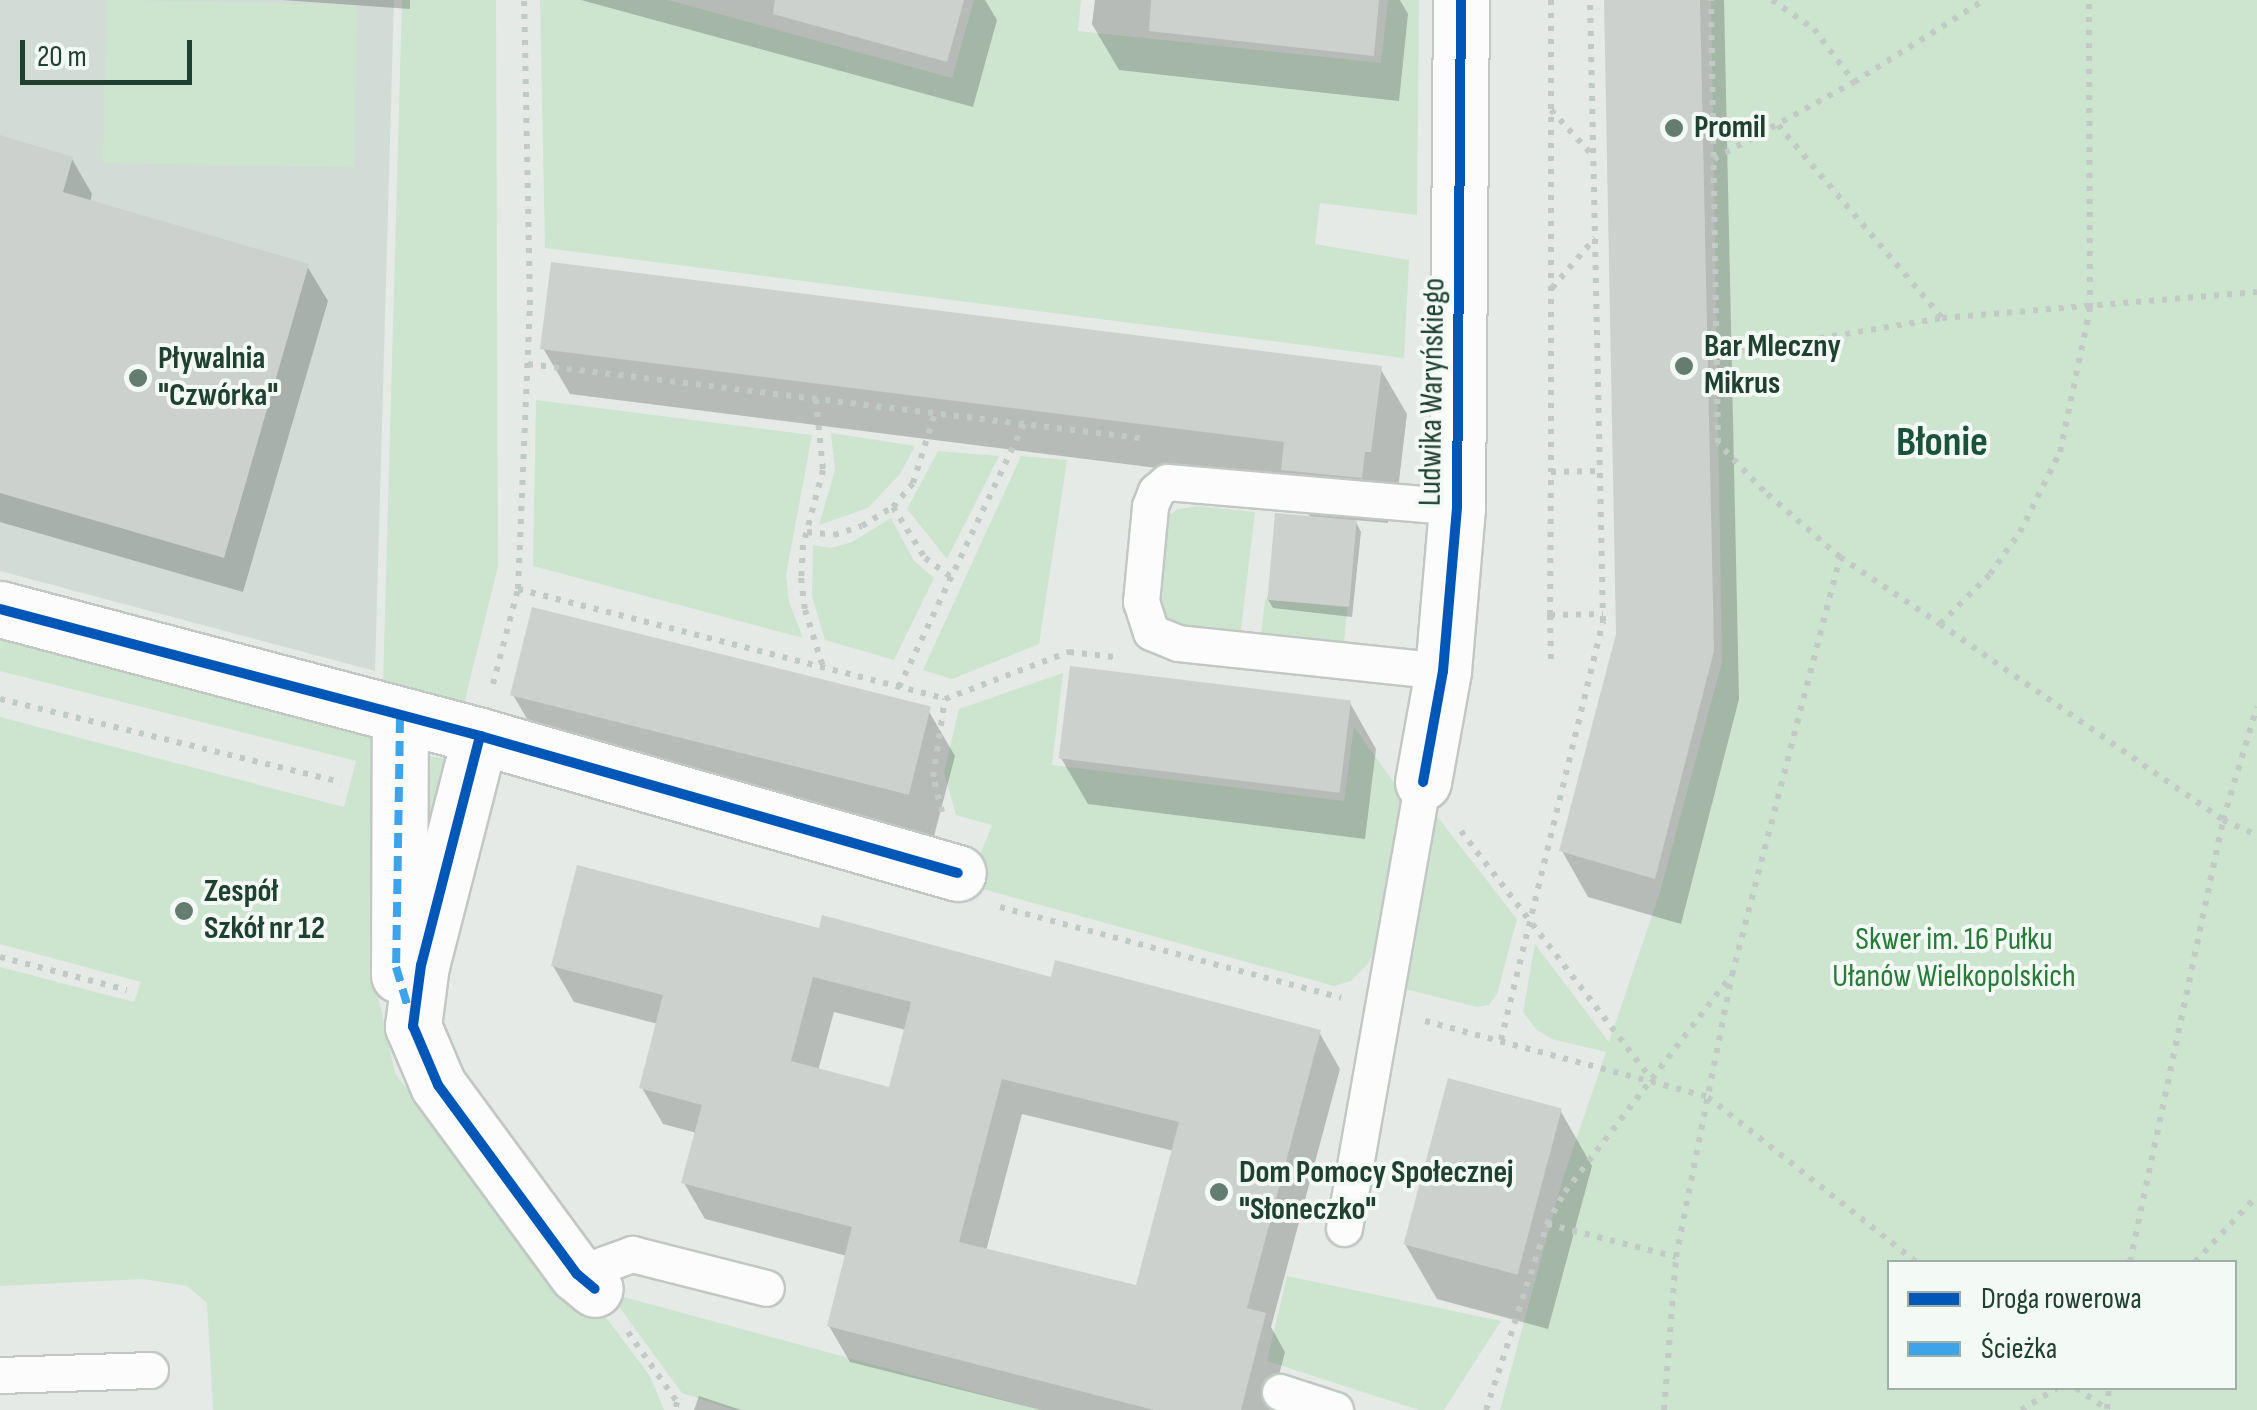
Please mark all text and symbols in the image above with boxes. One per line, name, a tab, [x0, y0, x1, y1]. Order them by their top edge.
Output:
scale bar	[25, 20, 198, 82]
text: 20 m	[37, 39, 87, 75]
place label: Promil	[1694, 109, 1766, 147]
marker: Promil	[1663, 117, 1685, 139]
street label: Ludwika Waryńskiego	[1412, 278, 1454, 506]
place label: Bar Mleczny Mikrus	[1704, 329, 1841, 404]
place label: Pływalnia "Czwórka"	[158, 341, 278, 416]
marker: Bar Mleczny Mikrus	[1673, 355, 1695, 377]
marker: Pływalnia "Czwórka"	[127, 367, 149, 389]
district label: Błonie	[1896, 418, 1988, 468]
place label: Zespół Szkół nr 12	[204, 874, 325, 949]
marker: Zespół Szkół nr 12	[173, 900, 195, 922]
park label: Skwer im. 16 Pułku Ułanów Wielkopolskich	[1832, 922, 2076, 997]
place label: Dom Pomocy Społecznej "Słoneczko"	[1239, 1155, 1513, 1230]
marker: Dom Pomocy Społecznej "Słoneczko"	[1208, 1181, 1230, 1203]
legend	[1887, 1260, 2237, 1390]
text: Droga rowerowa	[1981, 1281, 2142, 1317]
text: Ścieżka	[1981, 1331, 2057, 1367]

